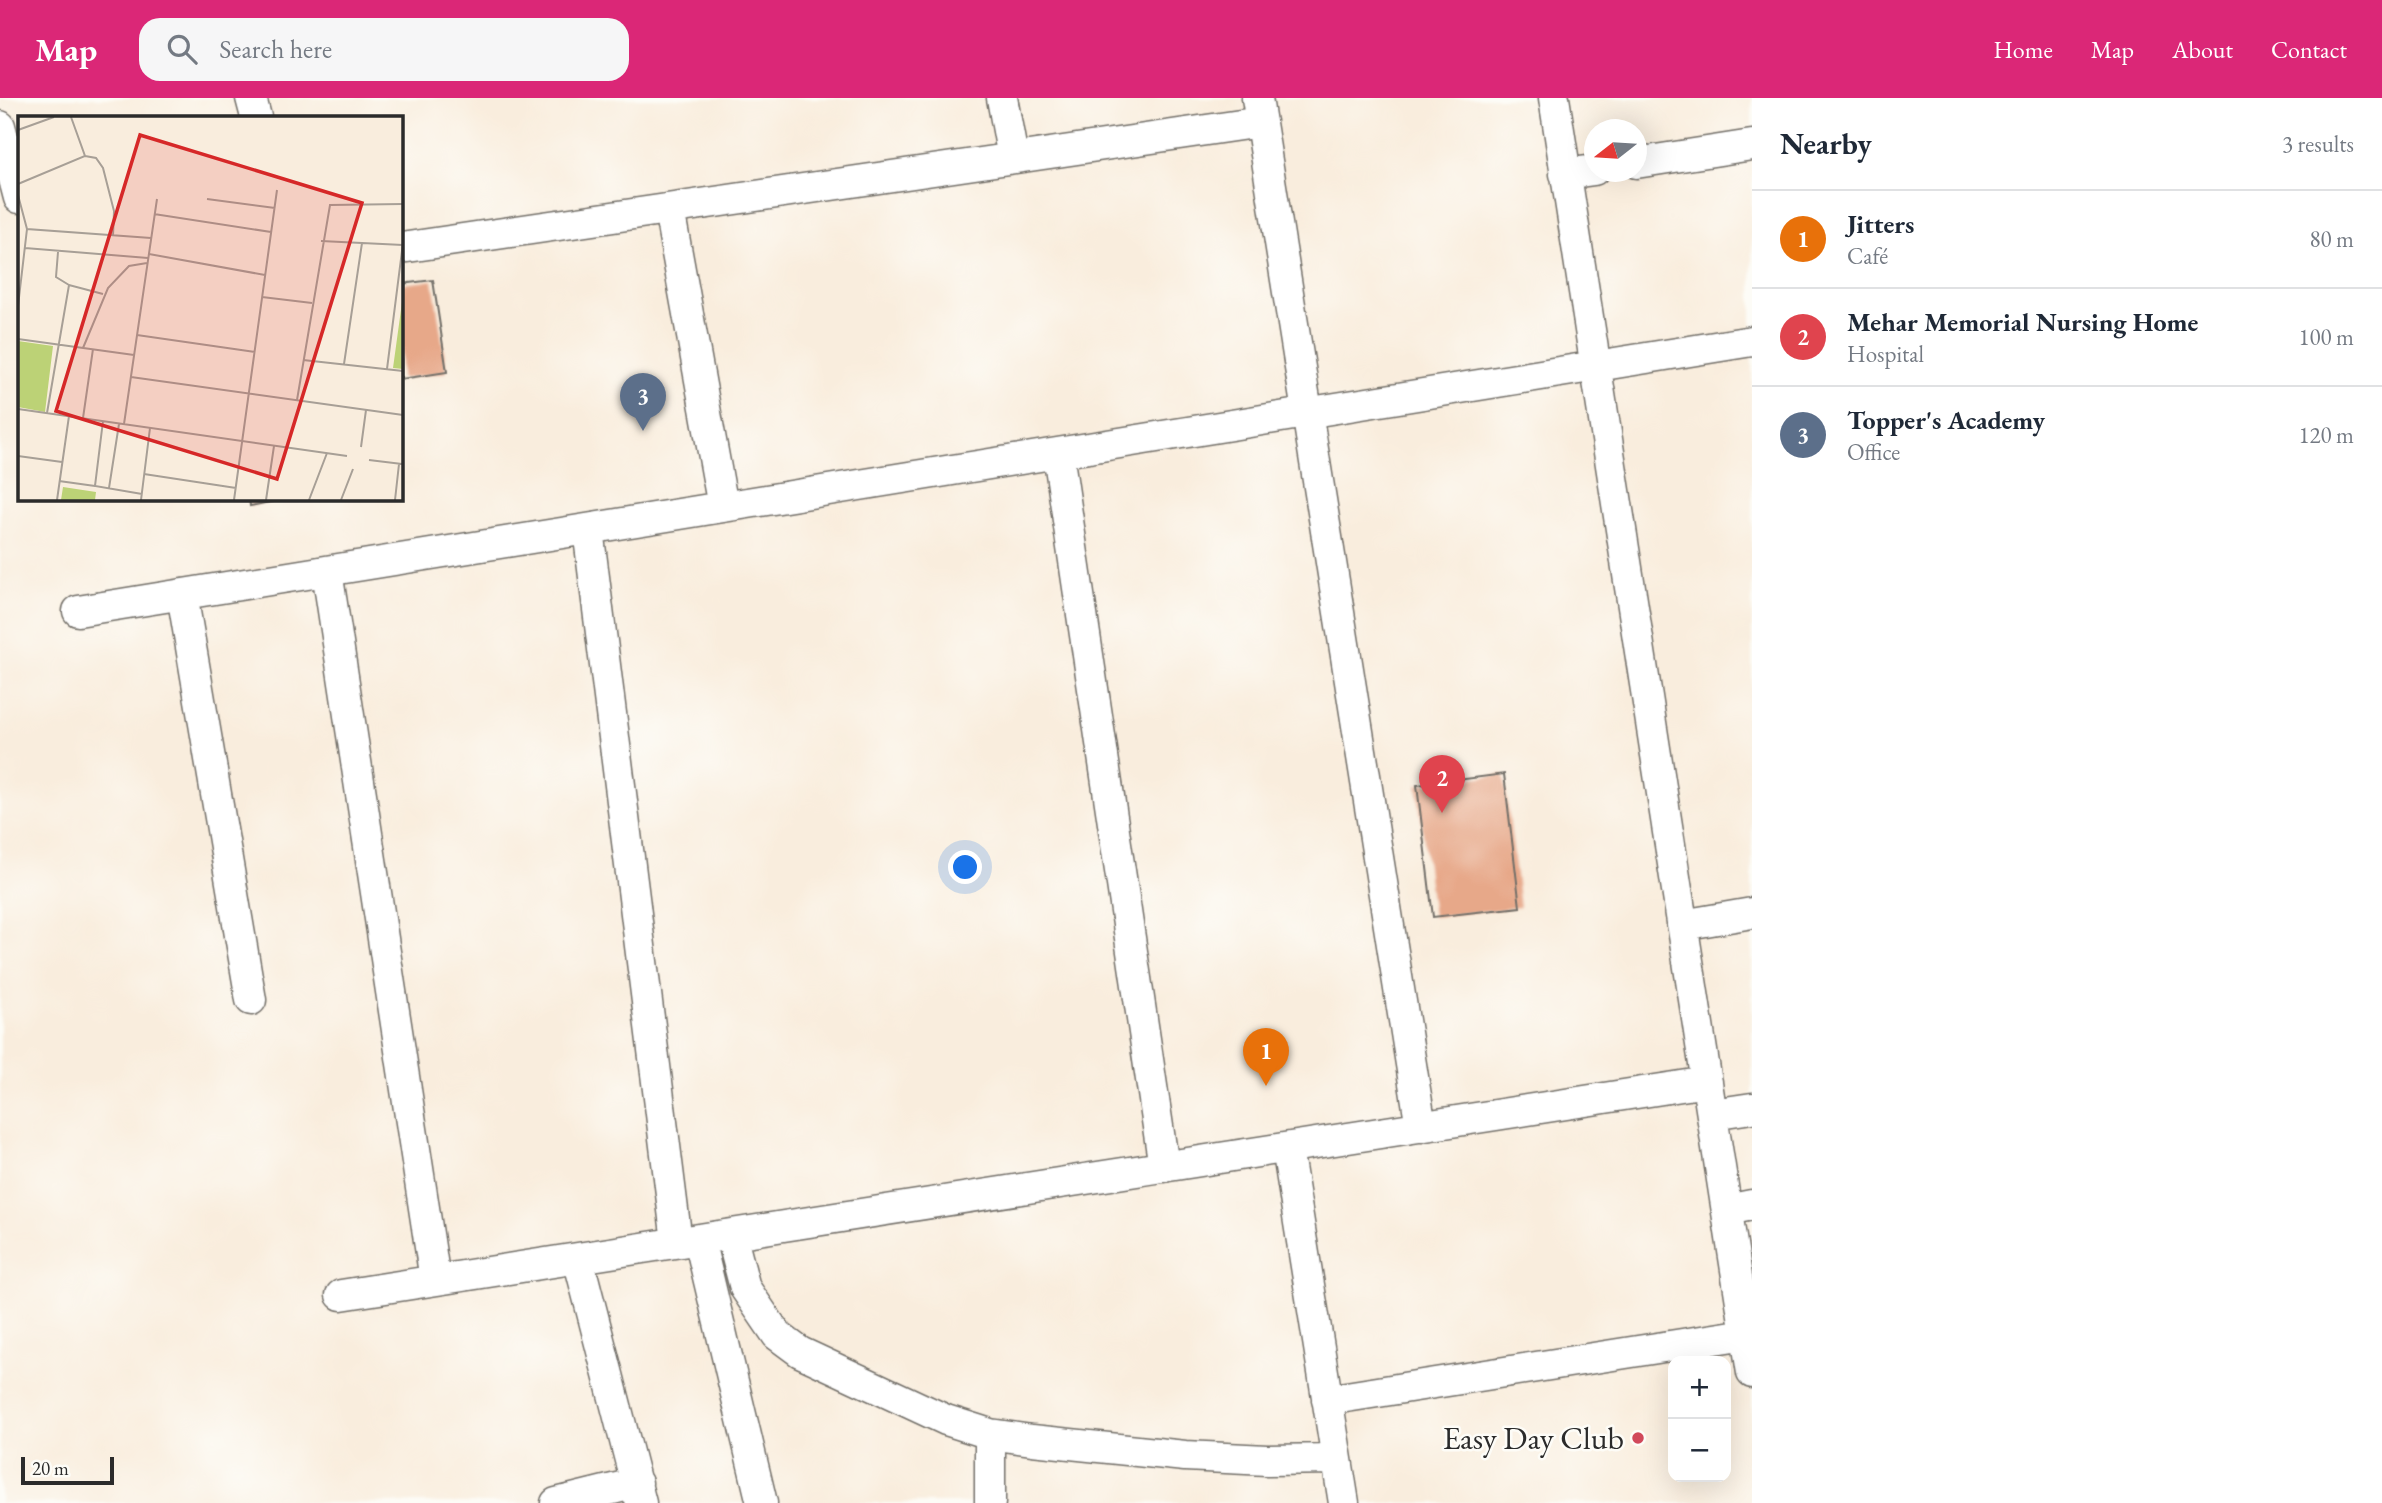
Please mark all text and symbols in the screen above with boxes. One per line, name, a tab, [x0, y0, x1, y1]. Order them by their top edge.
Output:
search box	[139, 18, 629, 81]
text: Map	[35, 28, 97, 71]
icon: search	[163, 30, 201, 68]
text: Search here	[219, 32, 332, 66]
text: Home	[1993, 34, 2053, 65]
text: Map	[2091, 34, 2134, 65]
text: About	[2172, 34, 2233, 65]
text: Contact	[2271, 34, 2347, 65]
inset map	[18, 116, 402, 500]
north arrow	[1584, 119, 1647, 182]
text: Nearby	[1780, 124, 1872, 163]
text: 3 results	[2282, 129, 2354, 159]
text: Jitters	[1847, 207, 1914, 241]
text: 1	[1797, 224, 1809, 254]
text: 80 m	[2309, 224, 2354, 254]
text: Café	[1847, 241, 1888, 271]
text: Mehar Memorial Nursing Home	[1847, 305, 2198, 339]
text: 2	[1797, 322, 1809, 352]
text: 100 m	[2298, 322, 2354, 352]
text: Hospital	[1847, 339, 1924, 369]
pin: 3	[620, 373, 666, 431]
text: Topper's Academy	[1847, 403, 2045, 437]
text: 3	[1797, 420, 1809, 450]
text: 120 m	[2298, 420, 2354, 450]
text: Office	[1847, 437, 1900, 467]
pin: 2	[1419, 755, 1465, 813]
your location	[948, 850, 982, 884]
pin: 1	[1243, 1028, 1289, 1086]
map controls	[1668, 1356, 1731, 1482]
button: +	[1668, 1356, 1731, 1419]
place label: Easy Day Club	[1443, 1417, 1624, 1459]
button: −	[1668, 1419, 1731, 1482]
marker: Easy Day Club	[1630, 1430, 1646, 1446]
scale bar	[21, 1454, 114, 1486]
text: 20 m	[32, 1456, 69, 1481]

